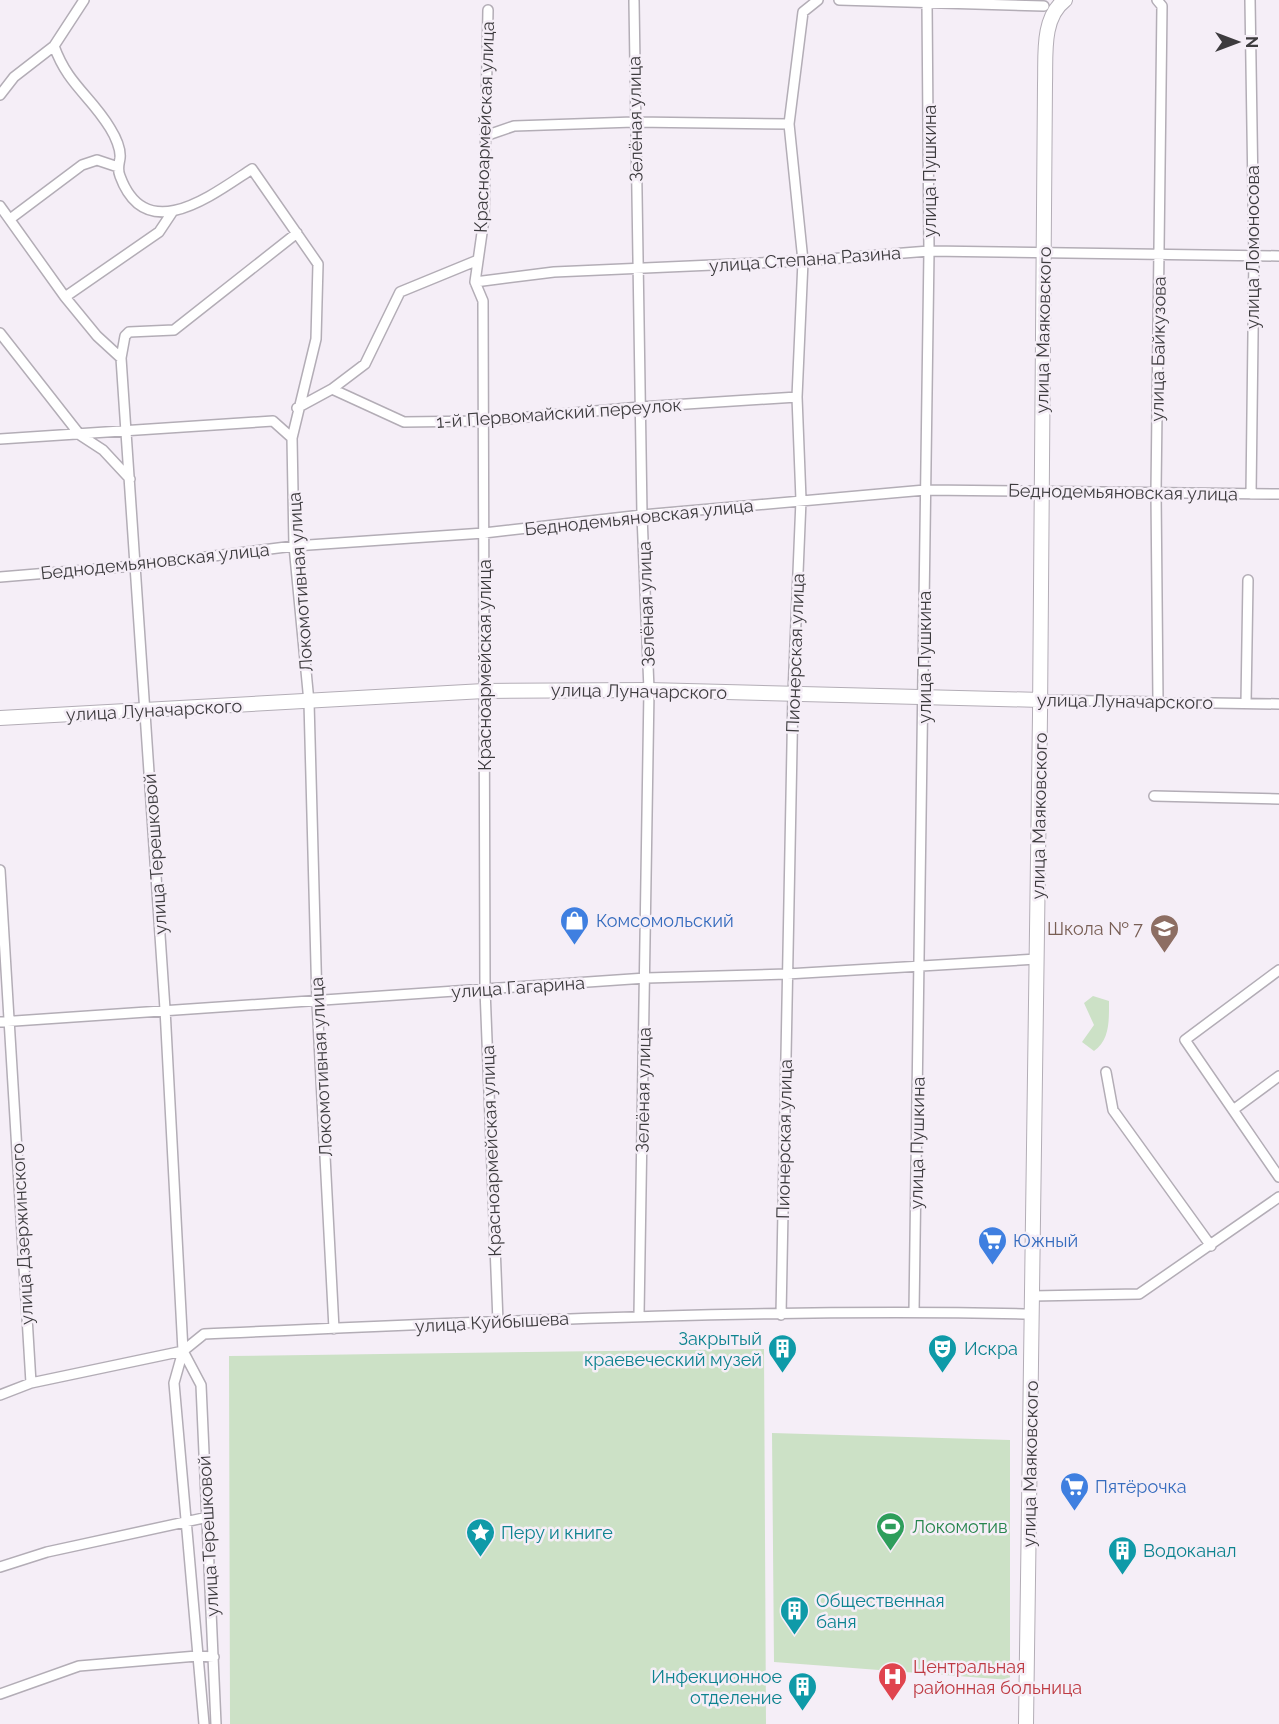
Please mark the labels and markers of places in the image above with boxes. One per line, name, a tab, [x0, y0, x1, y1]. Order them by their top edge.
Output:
shop icon: Комсомольский	[559, 904, 591, 946]
place label: Комсомольский	[596, 910, 734, 931]
school or university icon: Школа № 7	[1148, 912, 1180, 954]
place label: Школа № 7	[1047, 918, 1143, 939]
supermarket icon: Южный	[976, 1224, 1008, 1266]
place label: Южный	[1013, 1230, 1078, 1251]
place label: Закрытый краевеческий музей	[584, 1328, 762, 1370]
building icon: Закрытый краевеческий музей	[767, 1332, 799, 1374]
theatre icon: Искра	[927, 1332, 959, 1374]
place label: Искра	[964, 1338, 1018, 1359]
supermarket icon: Пятёрочка	[1058, 1470, 1090, 1512]
place label: Пятёрочка	[1095, 1476, 1187, 1497]
sports icon: Локомотив	[875, 1510, 907, 1552]
place icon: Перу и книге	[464, 1516, 496, 1558]
place label: Локомотив	[912, 1516, 1008, 1537]
place label: Перу и книге	[501, 1522, 613, 1543]
building icon: Водоканал	[1106, 1534, 1138, 1576]
place label: Водоканал	[1143, 1540, 1237, 1561]
place label: Общественная баня	[816, 1590, 945, 1632]
building icon: Общественная баня	[779, 1594, 811, 1636]
place label: Центральная районная больница	[913, 1656, 1082, 1698]
hospital icon: Центральная районная больница	[876, 1660, 908, 1702]
place label: Инфекционное отделение	[651, 1666, 782, 1708]
building icon: Инфекционное отделение	[787, 1670, 819, 1712]

